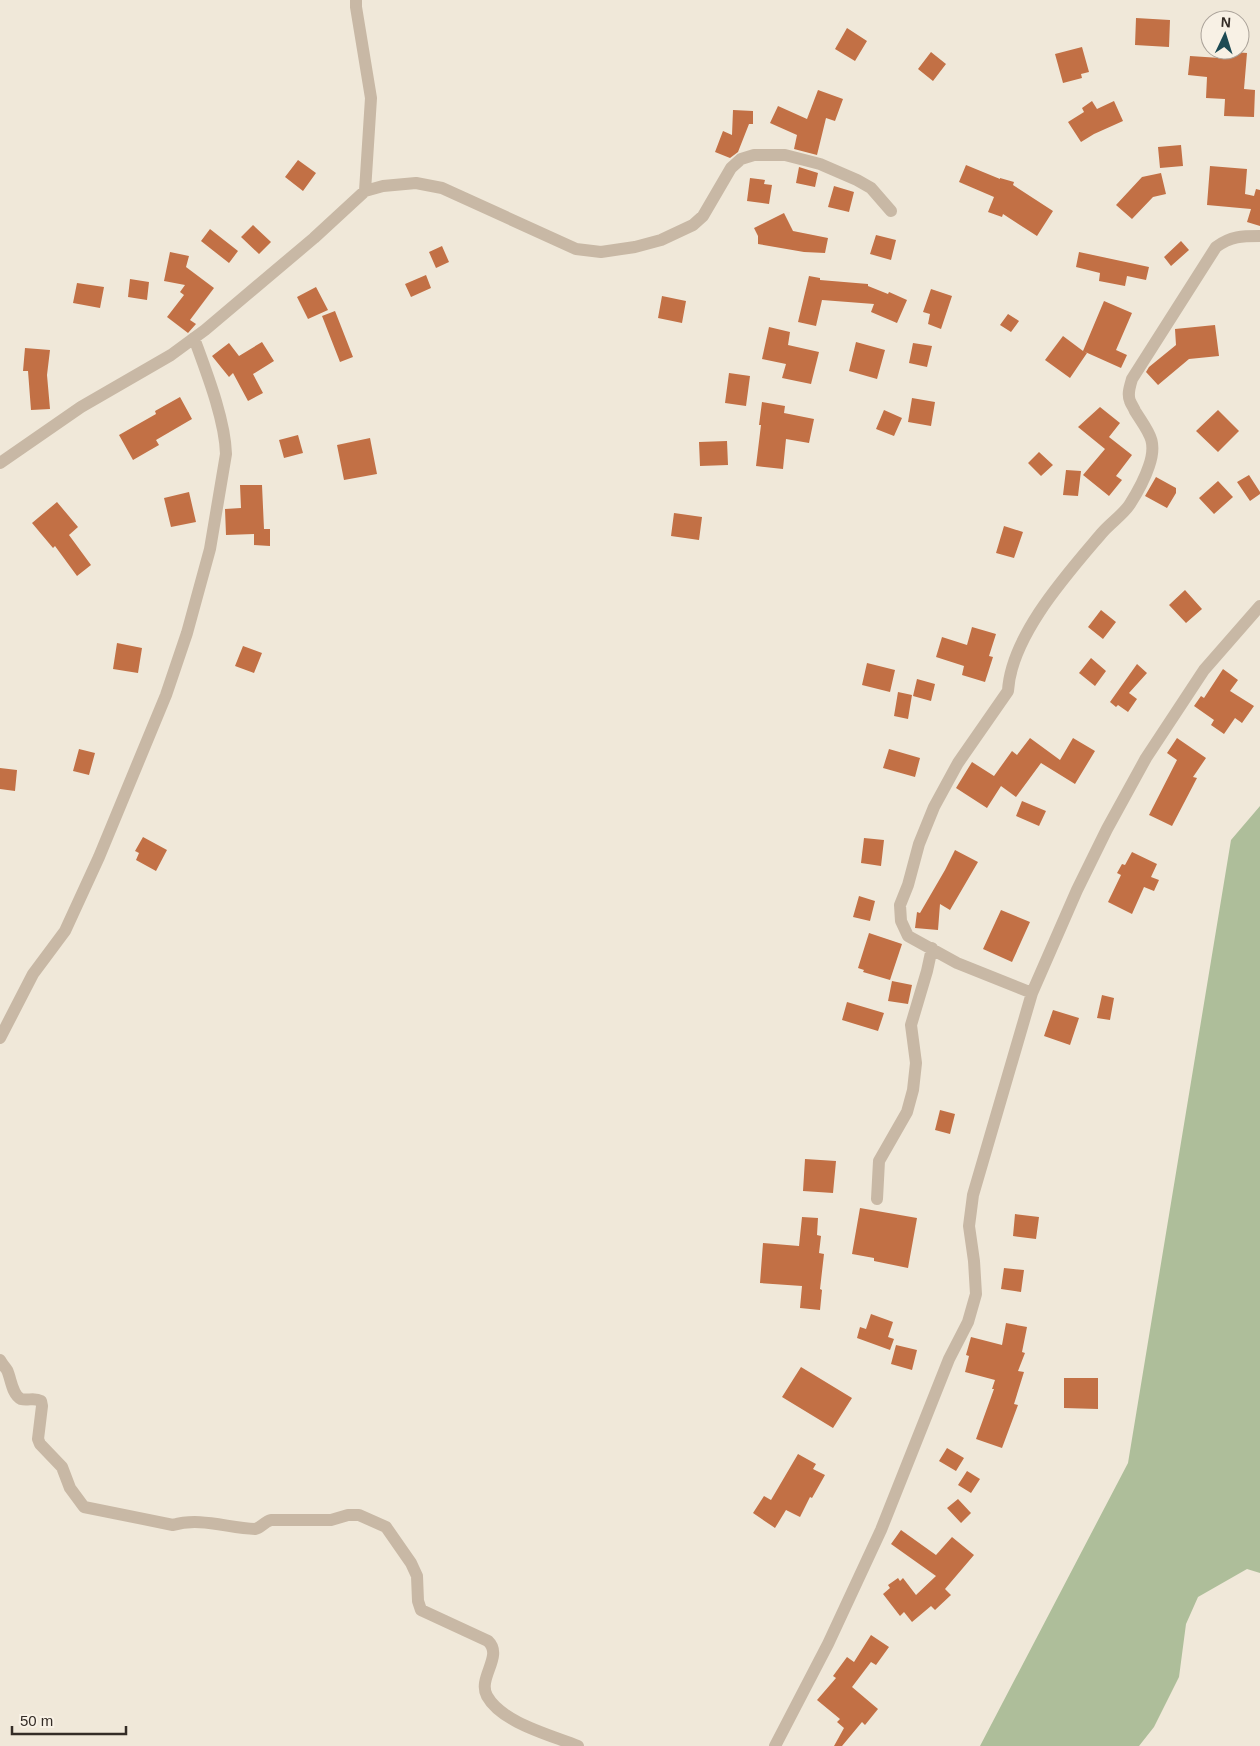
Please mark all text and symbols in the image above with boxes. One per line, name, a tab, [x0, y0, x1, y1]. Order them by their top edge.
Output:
north arrow	[1200, 10, 1250, 60]
text: N	[1220, 14, 1232, 30]
scale bar	[12, 1704, 126, 1736]
text: 50 m	[20, 1712, 53, 1729]

